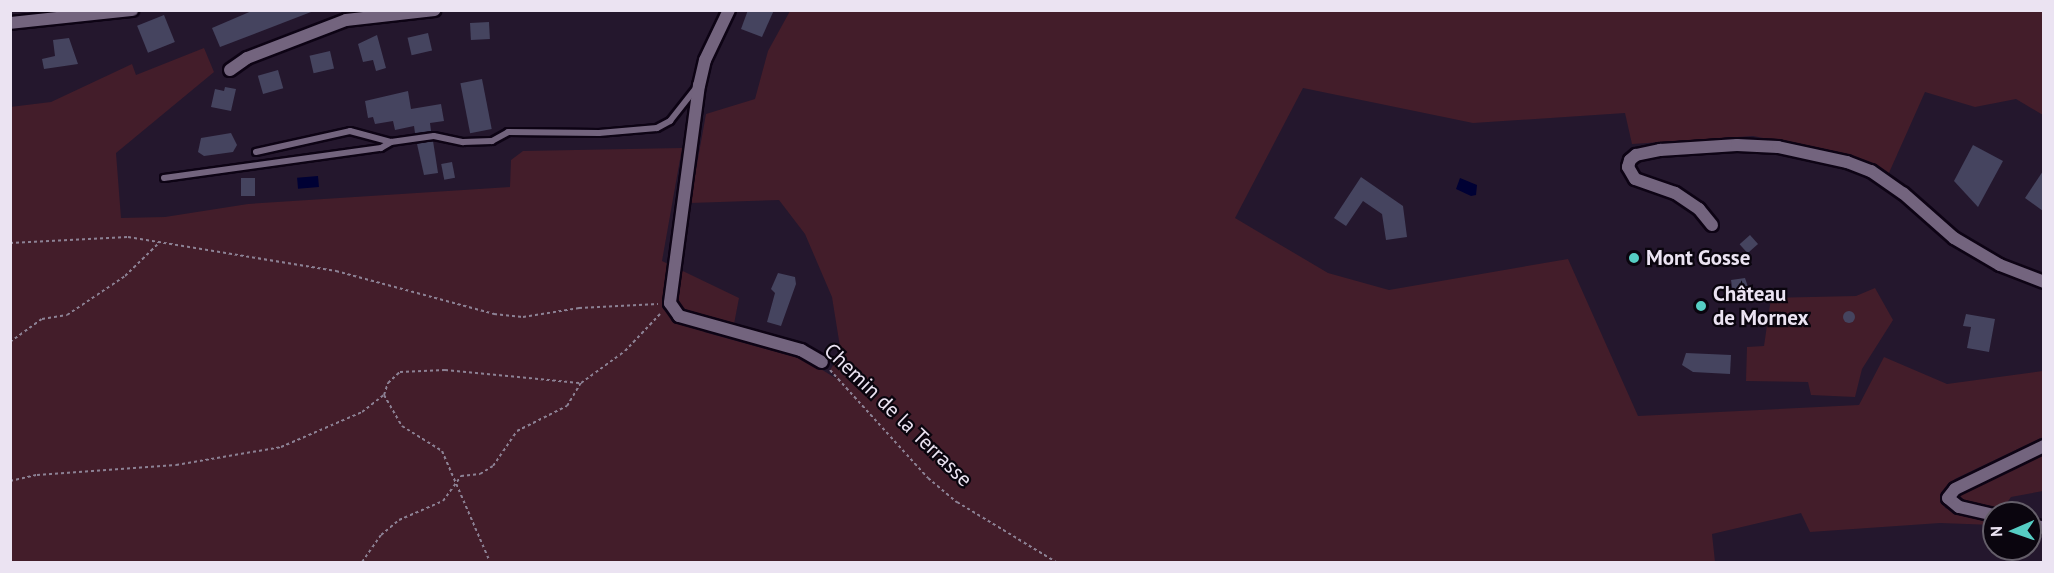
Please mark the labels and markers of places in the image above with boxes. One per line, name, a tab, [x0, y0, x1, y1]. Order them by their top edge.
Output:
place label: Mont Gosse	[1646, 245, 1751, 271]
marker: Mont Gosse	[1627, 251, 1641, 265]
place label: Château de Mornex	[1713, 281, 1808, 331]
marker: Château de Mornex	[1694, 299, 1708, 313]

